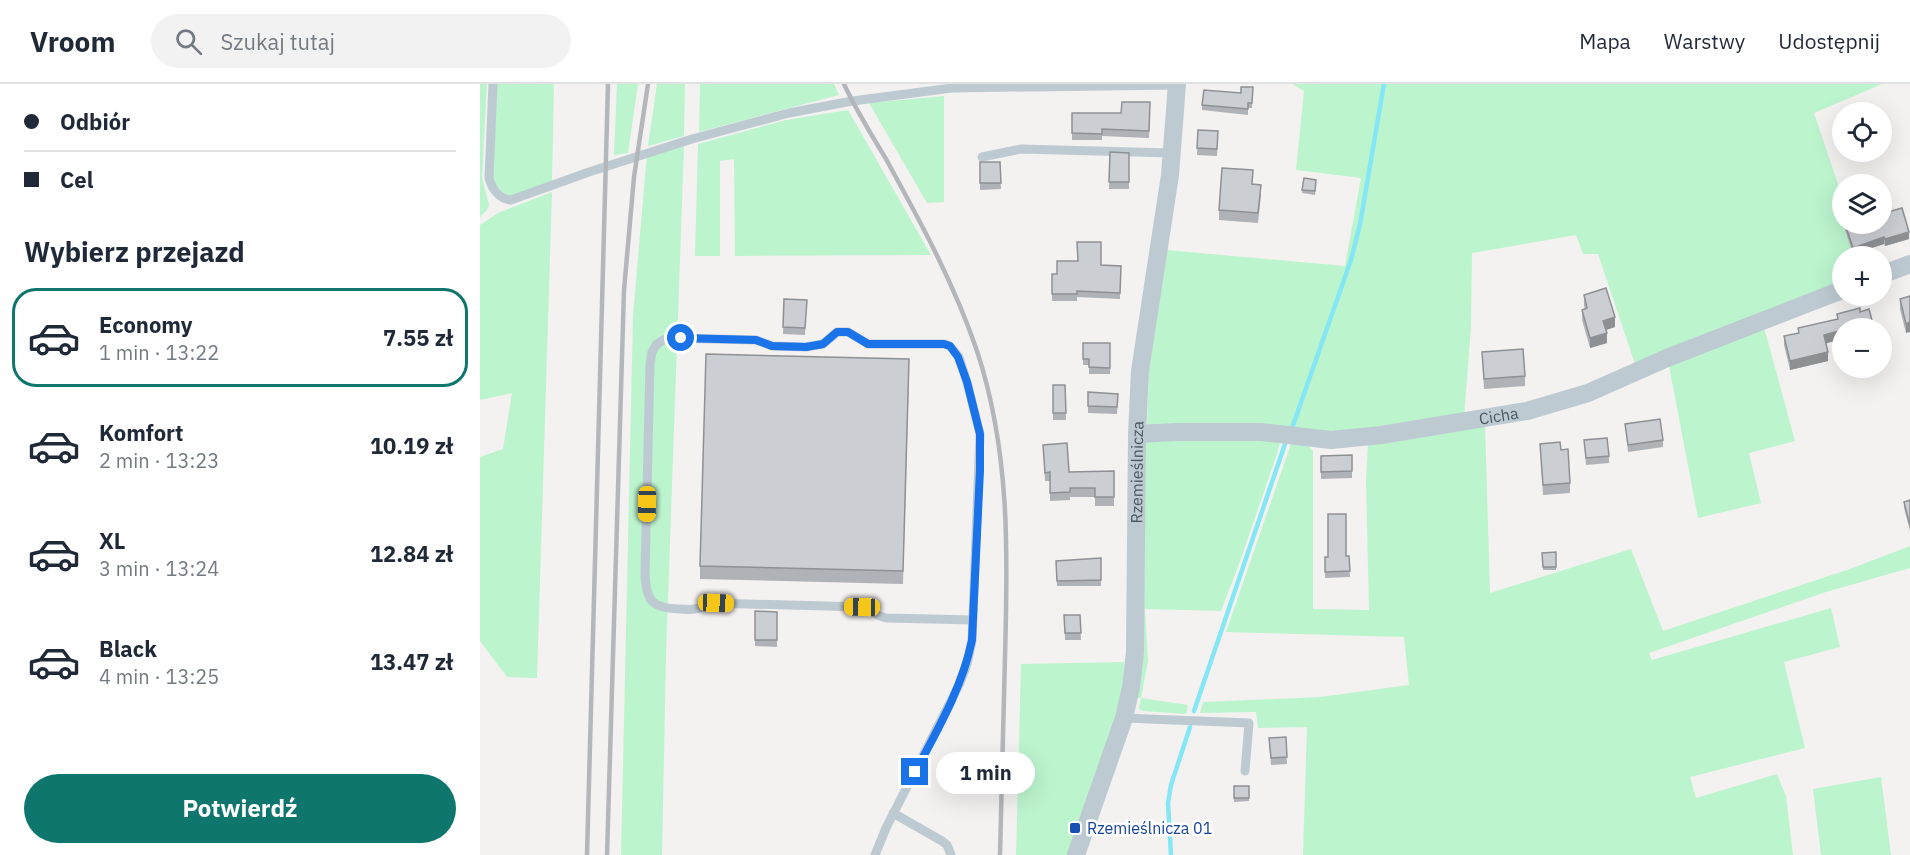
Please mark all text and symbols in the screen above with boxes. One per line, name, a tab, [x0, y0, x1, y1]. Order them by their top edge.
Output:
search box	[151, 14, 571, 68]
text: Vroom	[30, 23, 115, 60]
icon: search	[172, 25, 205, 58]
text: Szukaj tutaj	[220, 27, 335, 56]
text: Mapa	[1579, 27, 1631, 55]
text: Warstwy	[1664, 27, 1745, 55]
text: Udostępnij	[1778, 27, 1880, 55]
map controls	[1832, 102, 1892, 378]
button: locate	[1832, 102, 1892, 162]
text: Odbiór	[60, 107, 130, 136]
text: Cel	[60, 165, 93, 194]
button: layers	[1832, 174, 1892, 234]
text: Wybierz przejazd	[24, 234, 245, 269]
button: +	[1832, 246, 1892, 306]
text: Economy	[99, 310, 193, 339]
icon: car	[27, 311, 81, 365]
button: −	[1832, 318, 1892, 378]
text: 7.55 zł	[383, 323, 453, 352]
route start	[667, 324, 694, 351]
text: 1 min · 13:22	[99, 339, 219, 366]
street label: Cicha	[1477, 403, 1520, 429]
text: Komfort	[99, 418, 184, 447]
icon: car	[27, 419, 81, 473]
street label: Rzemieślnicza	[1126, 420, 1148, 523]
text: 10.19 zł	[370, 431, 453, 460]
text: 2 min · 13:23	[99, 447, 219, 474]
car	[638, 486, 656, 522]
text: XL	[99, 526, 125, 555]
icon: car	[27, 527, 81, 581]
text: 12.84 zł	[370, 539, 453, 568]
text: 3 min · 13:24	[99, 555, 219, 582]
car	[698, 593, 734, 613]
car	[844, 598, 880, 616]
text: Black	[99, 634, 157, 663]
icon: car	[27, 635, 81, 689]
text: 13.47 zł	[370, 647, 453, 676]
text: 4 min · 13:25	[99, 663, 219, 690]
callout: 1 min	[936, 751, 1035, 793]
route end	[901, 758, 928, 785]
text: 1 min	[959, 759, 1012, 786]
button: Potwierdź	[24, 774, 456, 843]
place label: Rzemieślnicza 01	[1087, 818, 1212, 838]
marker: Rzemieślnicza 01	[1068, 821, 1082, 835]

